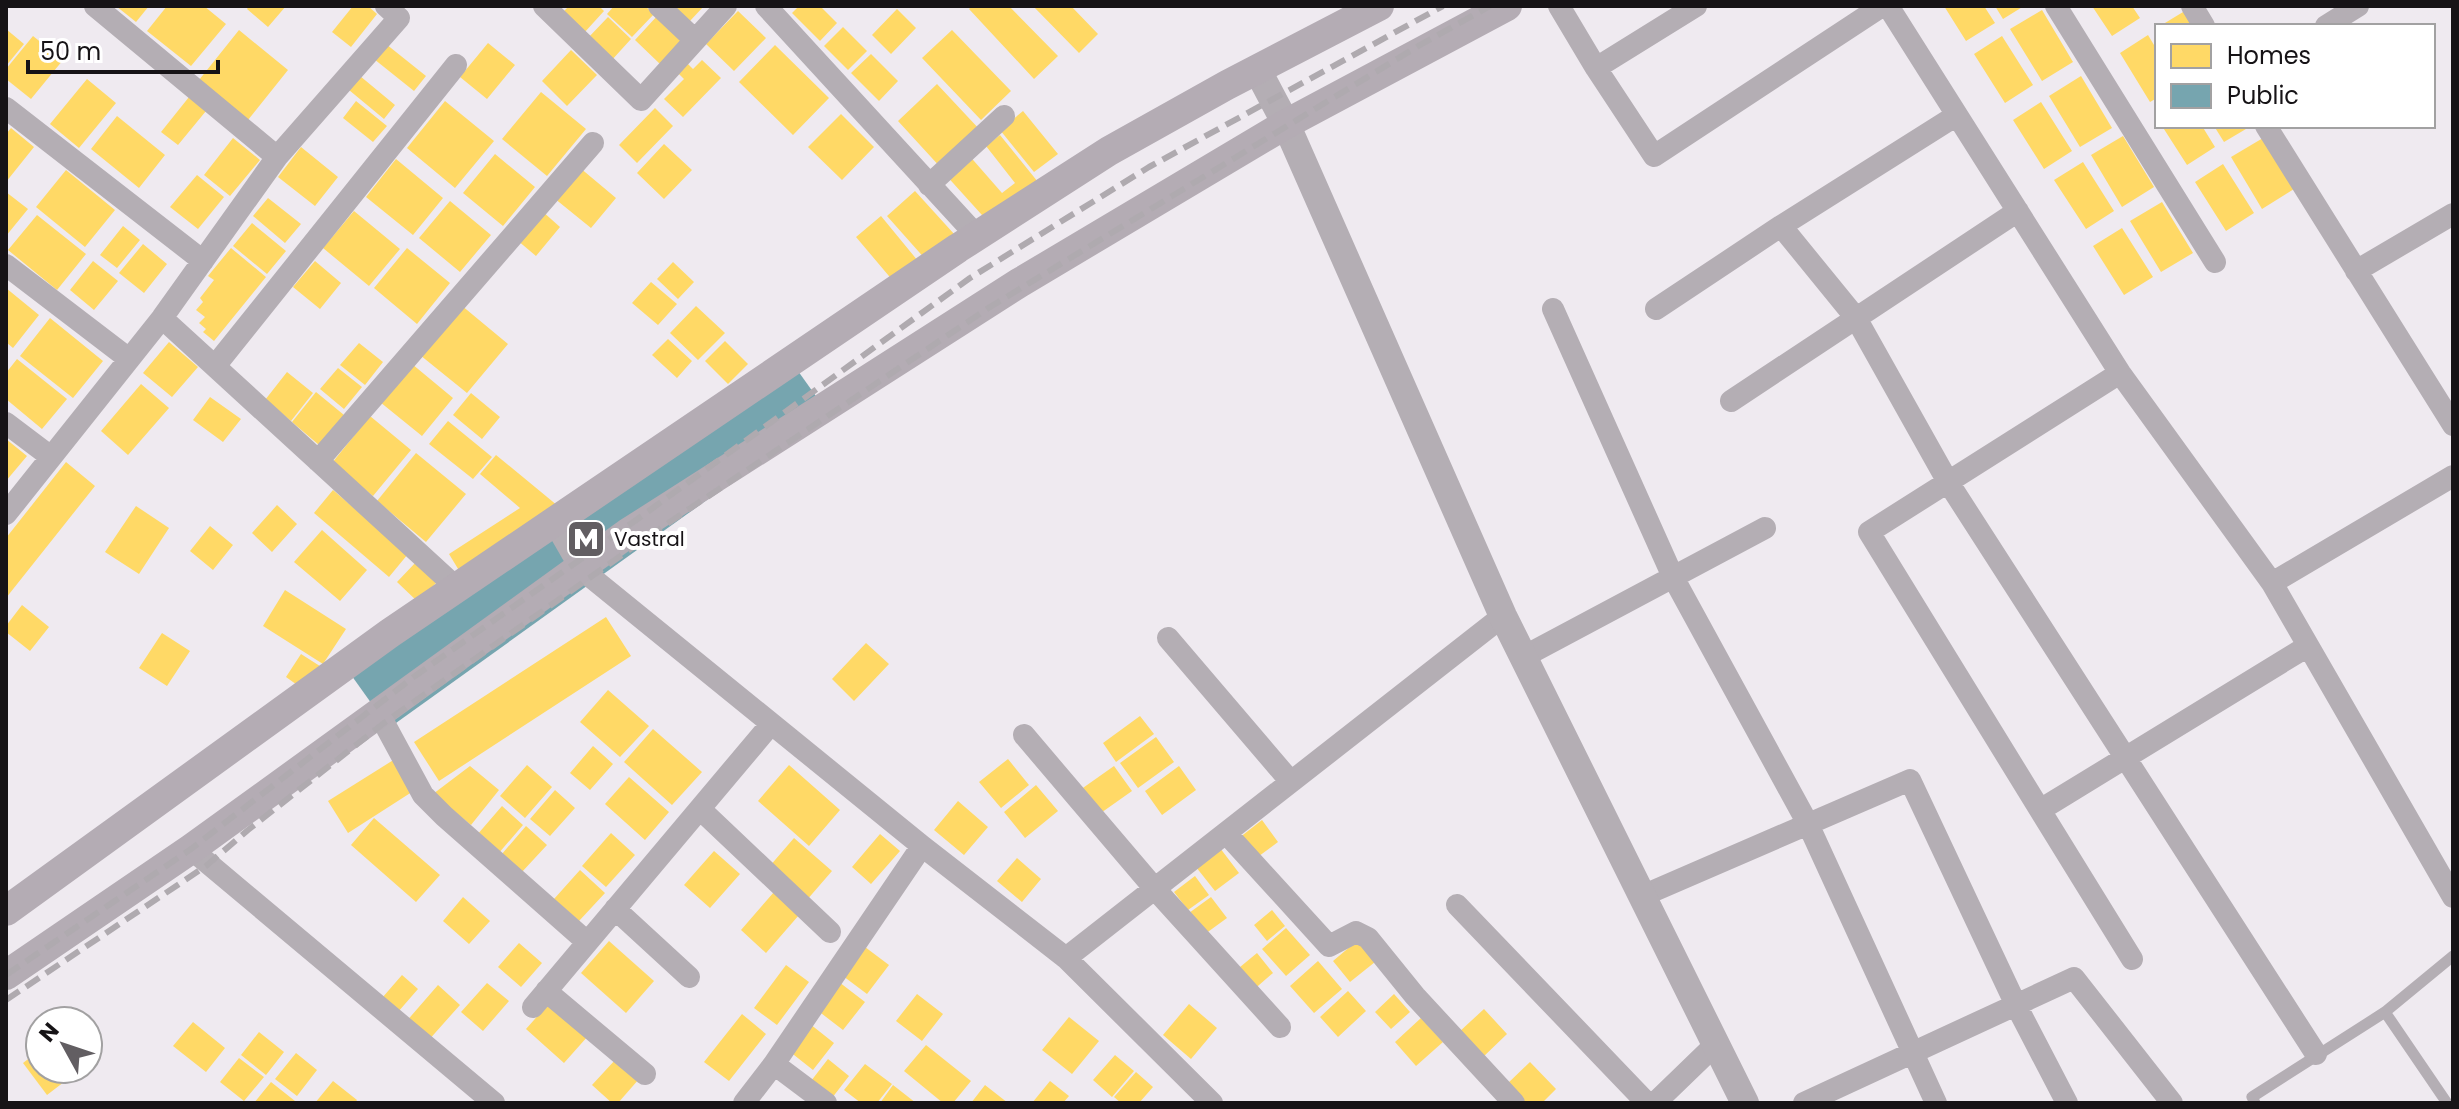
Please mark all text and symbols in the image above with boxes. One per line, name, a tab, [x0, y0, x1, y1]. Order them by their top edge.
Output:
scale bar	[28, 24, 218, 74]
legend	[2155, 24, 2435, 128]
text: 50 m	[40, 35, 101, 68]
text: Homes	[2227, 39, 2311, 72]
text: Public	[2227, 79, 2299, 112]
metro station icon: Vastral	[565, 518, 607, 560]
place label: Vastral	[614, 525, 685, 553]
north arrow	[24, 1005, 104, 1085]
text: N	[32, 1016, 66, 1049]

